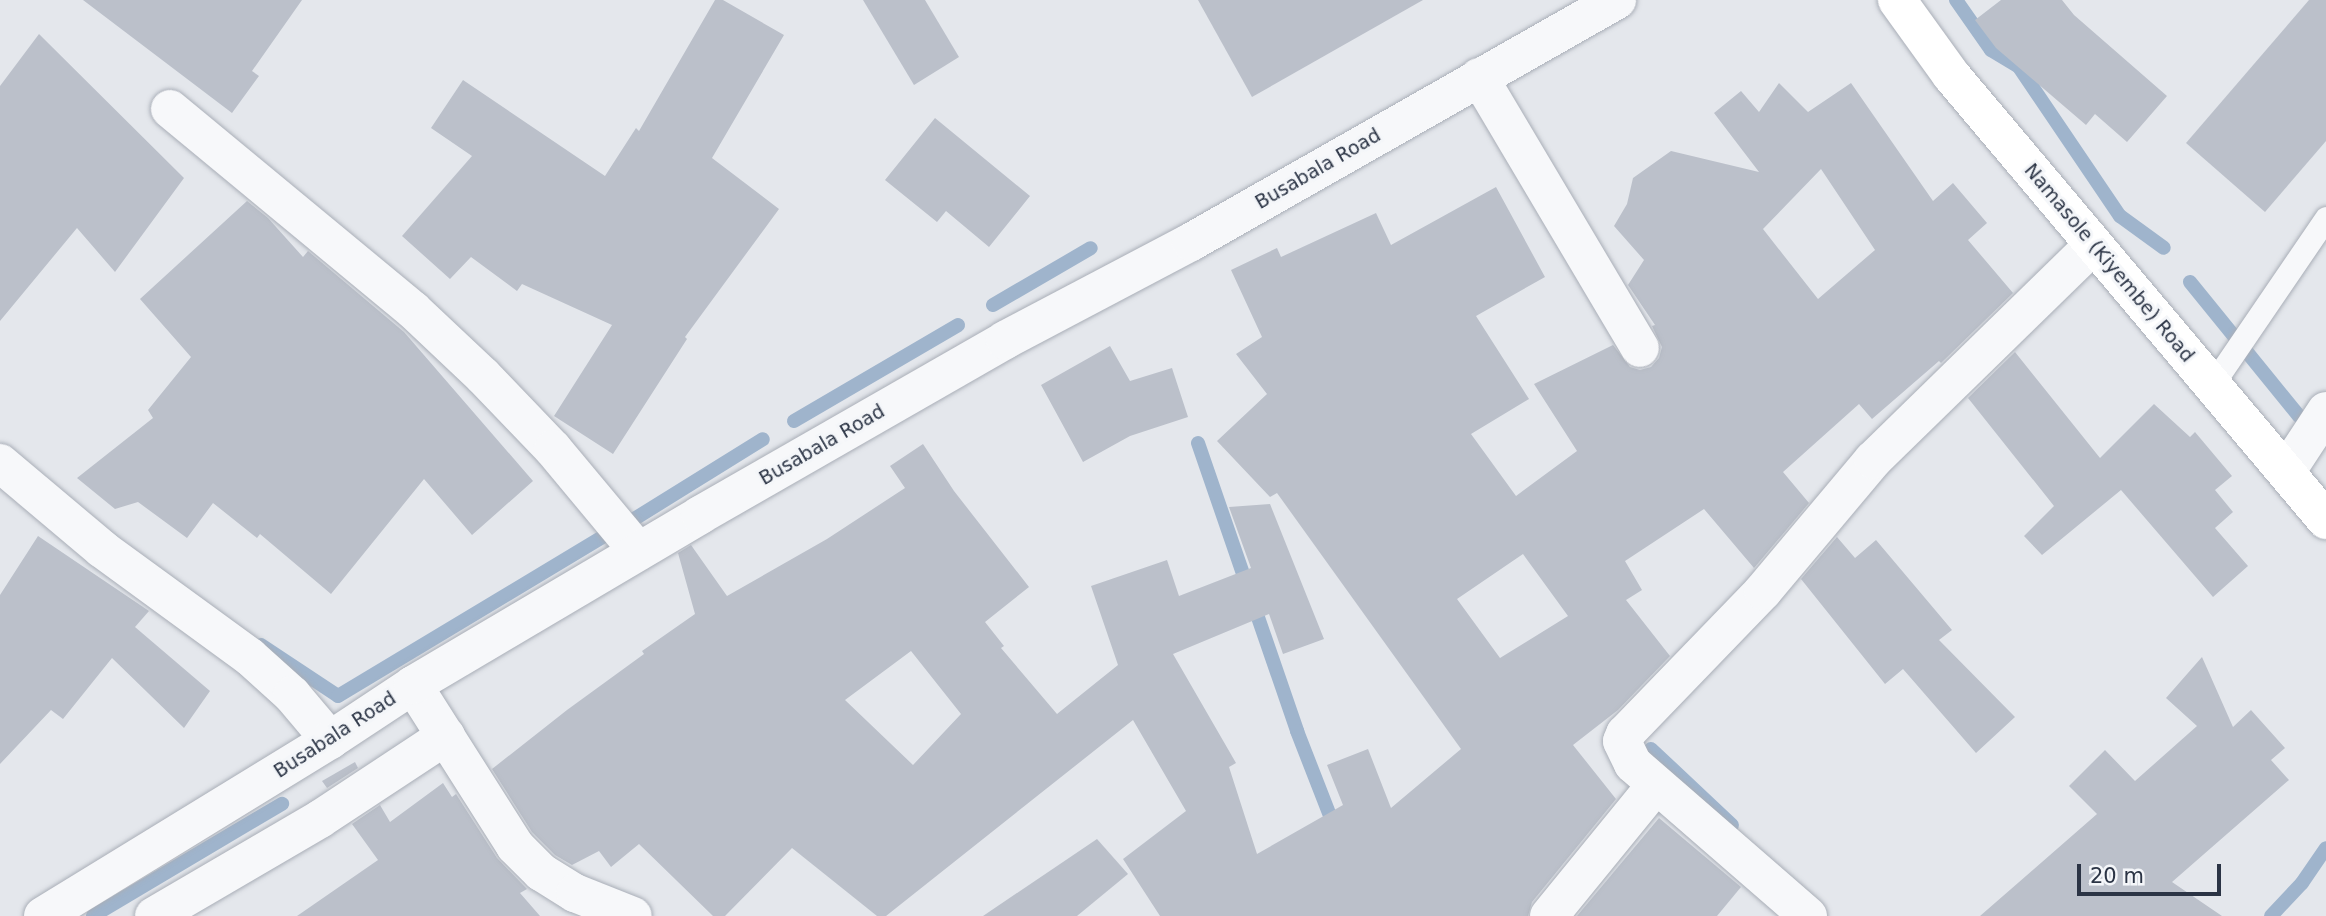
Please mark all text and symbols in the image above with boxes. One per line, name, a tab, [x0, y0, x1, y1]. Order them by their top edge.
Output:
street label: Busabala Road	[1251, 124, 1385, 214]
street label: Namasole (Kiyembe) Road	[2019, 159, 2199, 367]
street label: Busabala Road	[755, 400, 889, 490]
street label: Busabala Road	[270, 687, 400, 783]
scale bar	[2081, 850, 2224, 894]
text: 20 m	[2090, 864, 2144, 888]

